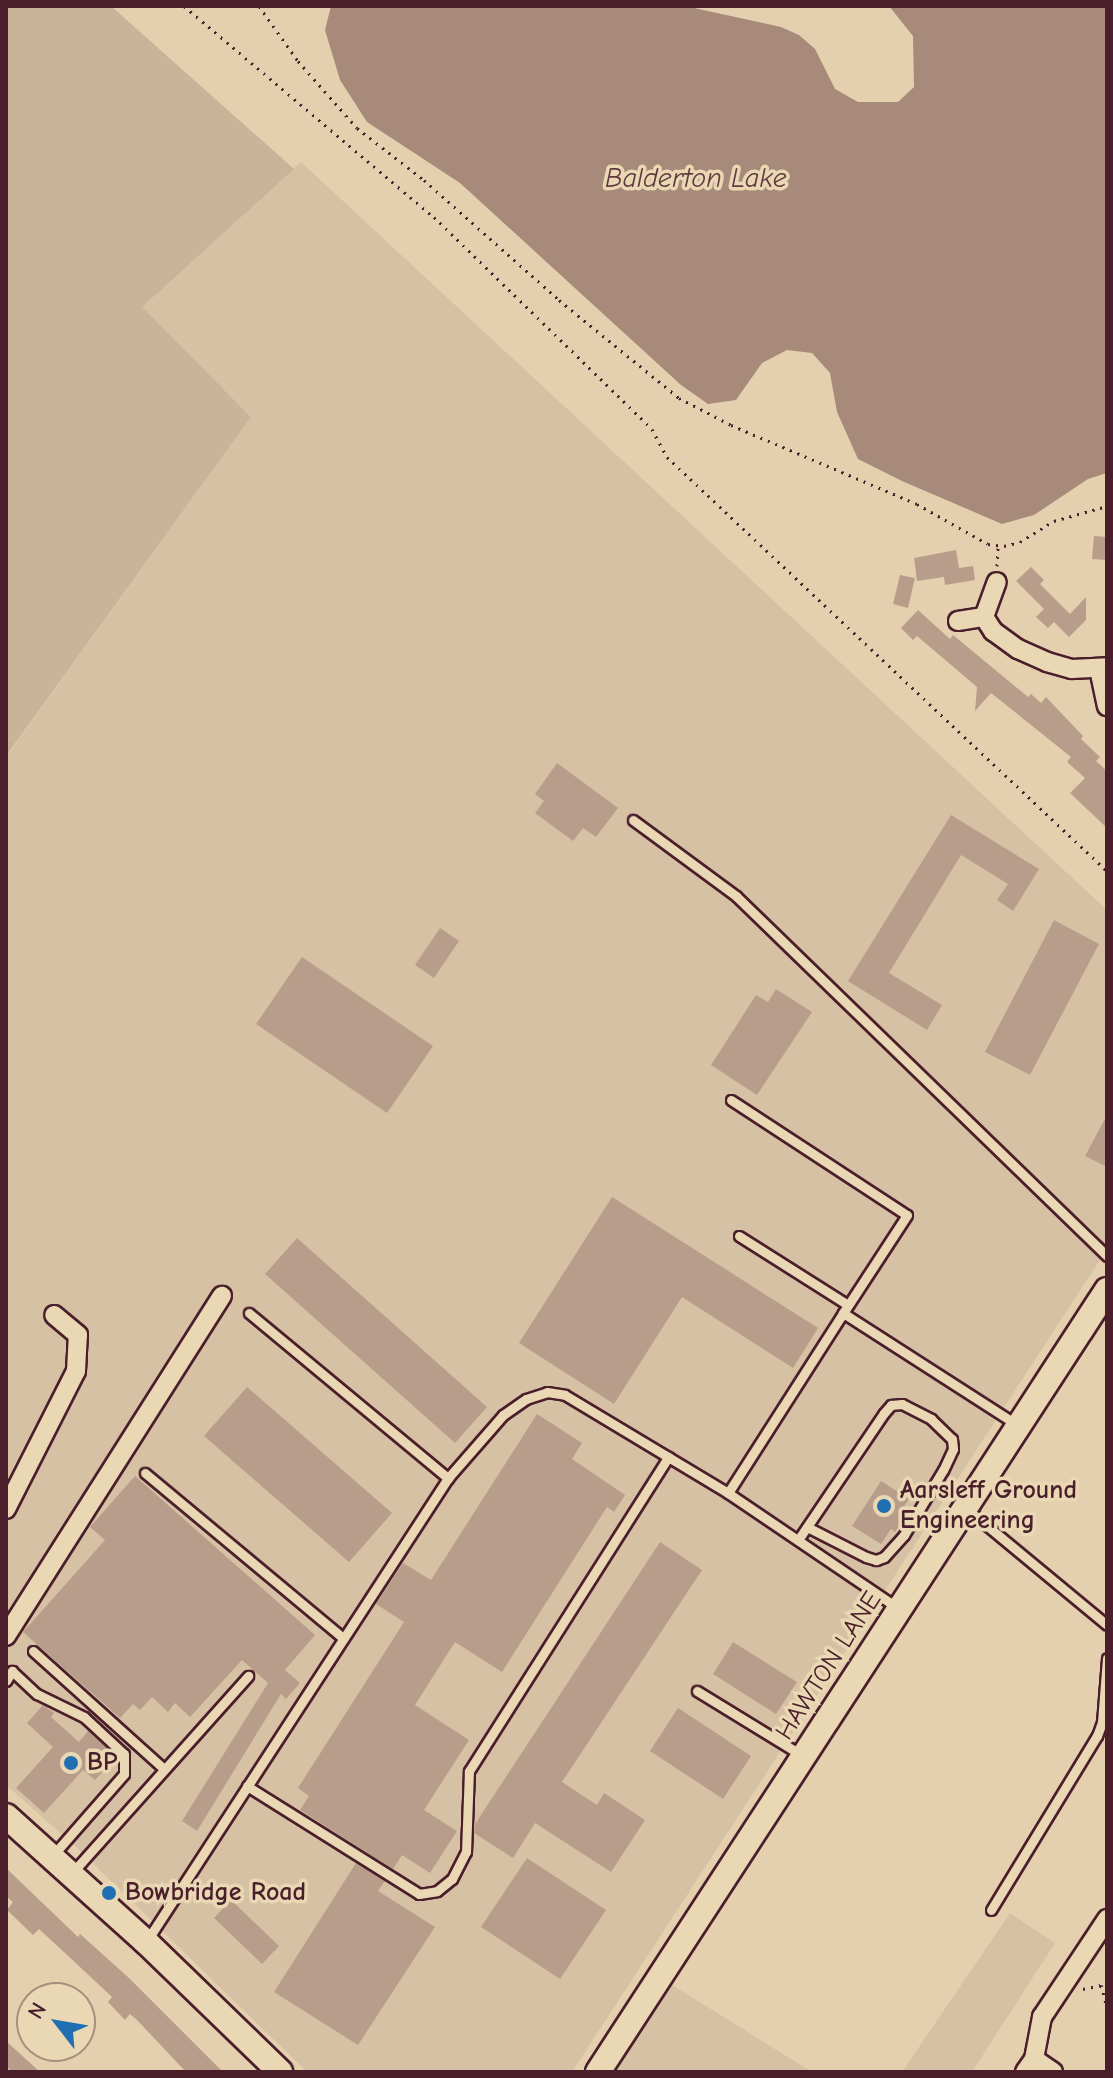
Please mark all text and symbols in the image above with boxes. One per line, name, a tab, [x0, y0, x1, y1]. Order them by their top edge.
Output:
water label: Balderton Lake	[605, 161, 787, 195]
place label: Aarsleff Ground Engineering	[900, 1475, 1077, 1536]
marker: Aarsleff Ground Engineering	[875, 1497, 893, 1515]
street label: HAWTON LANE	[769, 1586, 889, 1746]
place label: BP	[87, 1747, 117, 1779]
marker: BP	[62, 1754, 80, 1772]
place label: Bowbridge Road	[125, 1877, 306, 1909]
marker: Bowbridge Road	[100, 1884, 118, 1902]
north arrow	[16, 1982, 96, 2062]
text: N	[22, 1998, 52, 2024]

